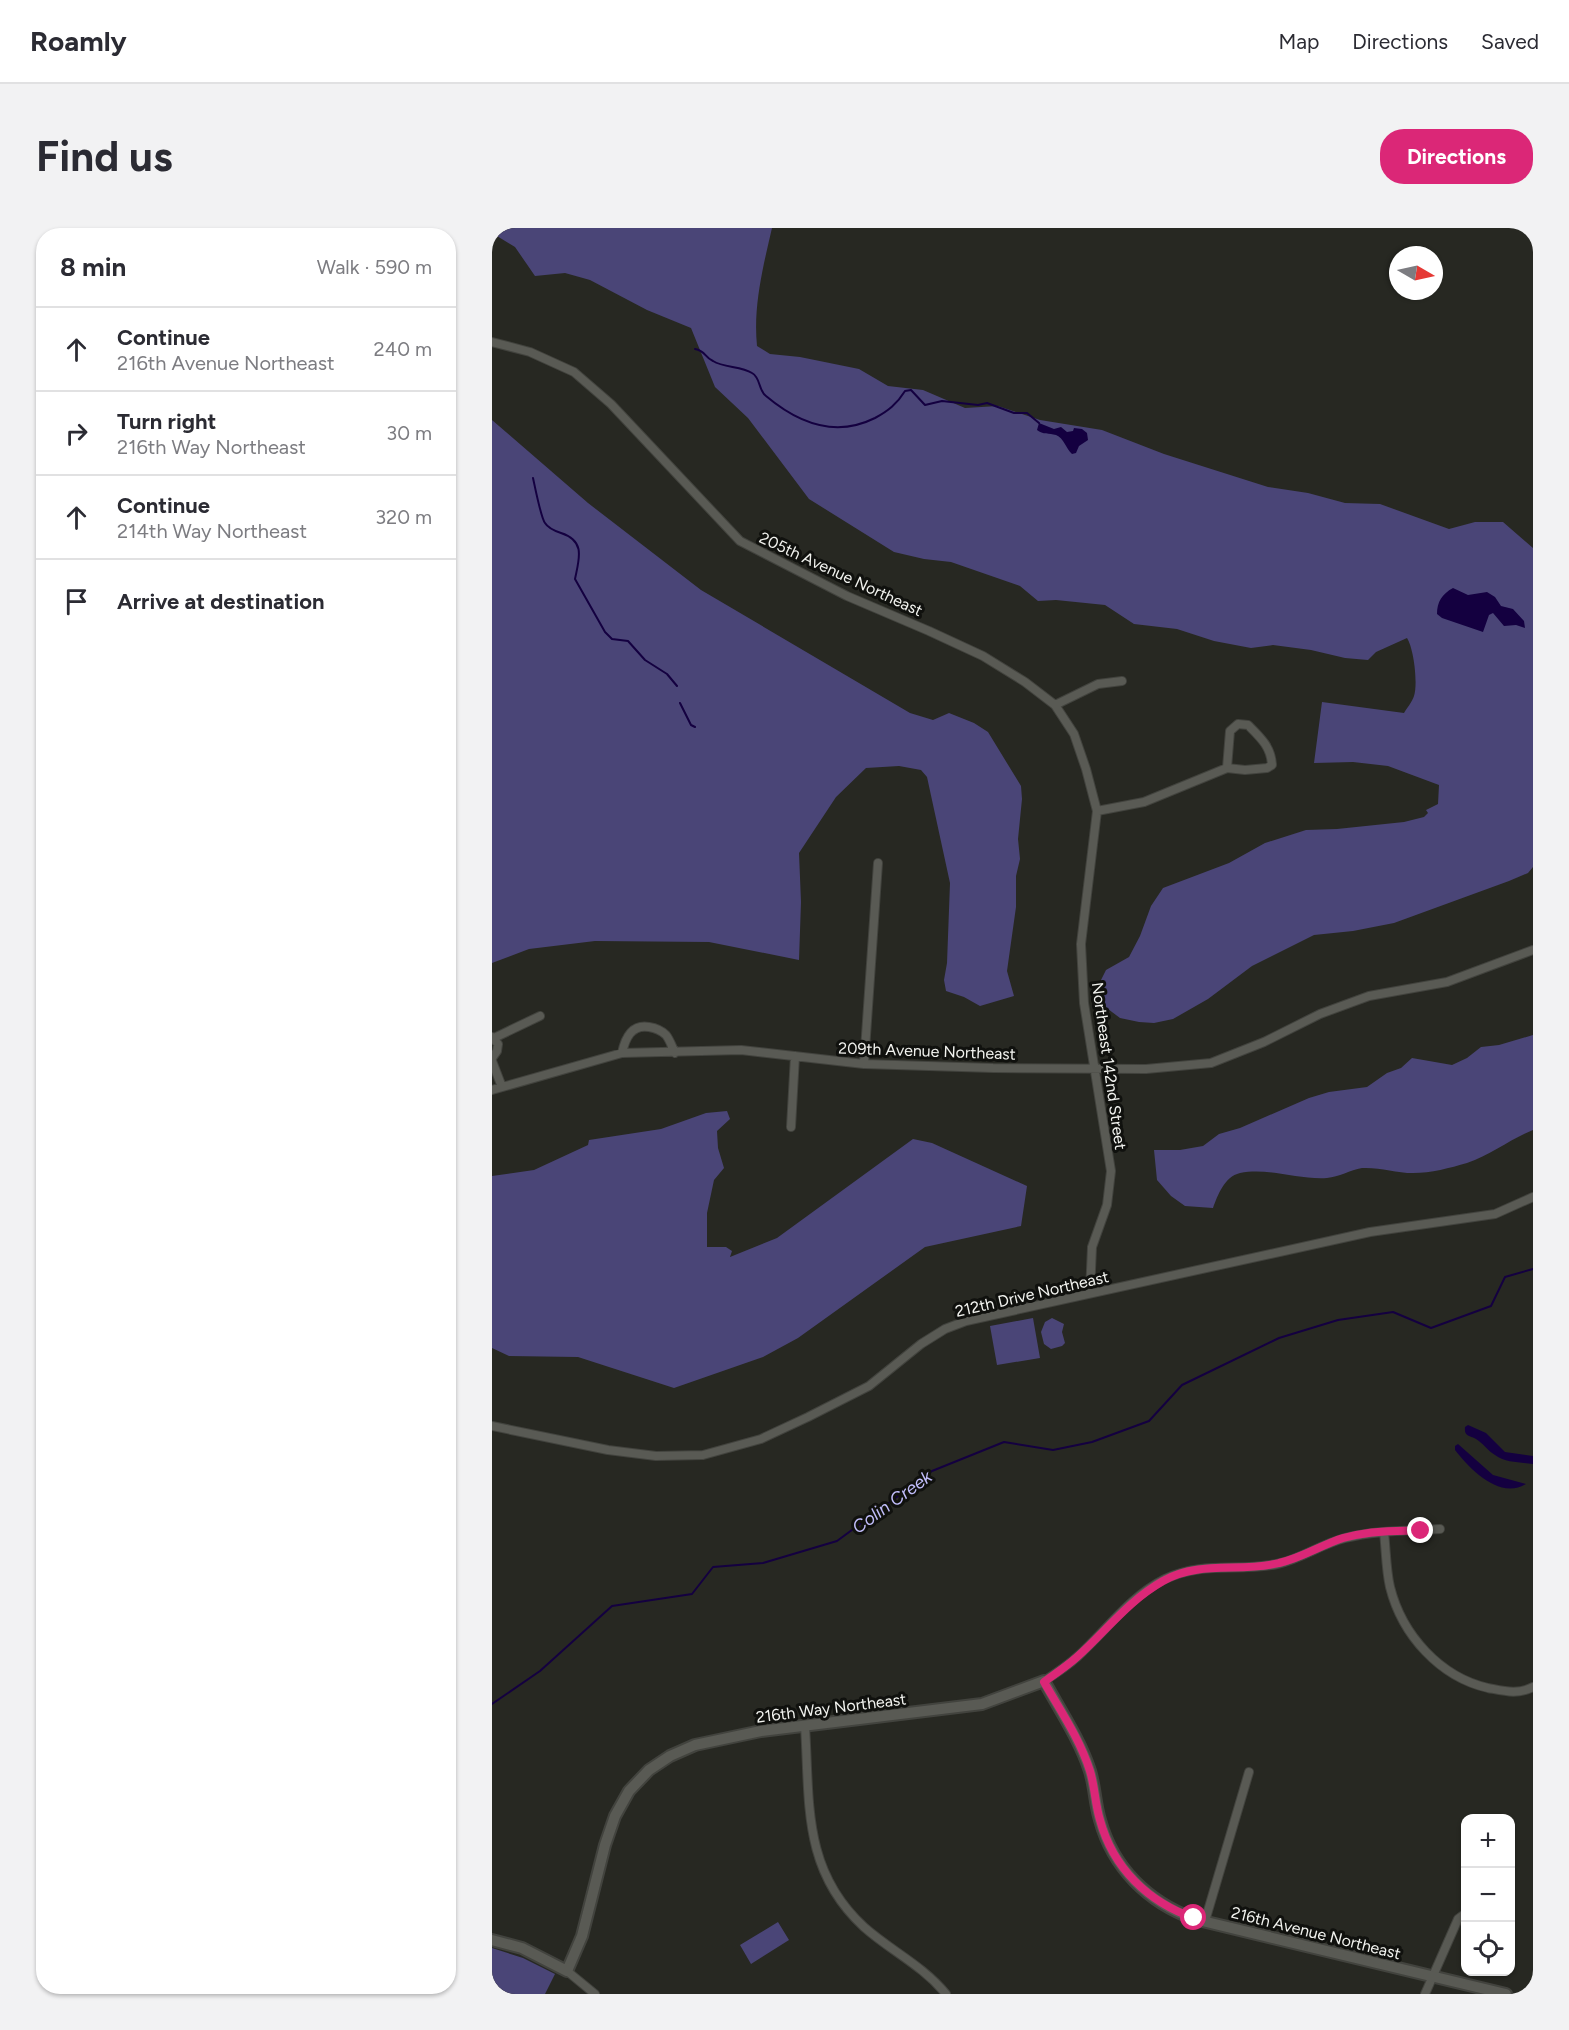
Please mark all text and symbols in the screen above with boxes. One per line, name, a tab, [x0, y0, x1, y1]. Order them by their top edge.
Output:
text: Roamly	[30, 24, 127, 58]
text: Map	[1278, 29, 1319, 54]
text: Directions	[1352, 29, 1448, 54]
text: Saved	[1481, 29, 1539, 54]
button: Directions	[1380, 129, 1533, 184]
text: Find us	[36, 131, 173, 182]
north arrow	[1389, 246, 1443, 300]
text: 8 min	[60, 251, 126, 283]
text: Walk · 590 m	[317, 255, 432, 279]
text: Continue	[117, 324, 210, 351]
icon: ahead	[60, 333, 93, 366]
text: 240 m	[374, 337, 432, 361]
text: 216th Avenue Northeast	[117, 351, 335, 375]
text: Turn right	[117, 408, 216, 435]
icon: right	[60, 417, 93, 450]
text: 30 m	[386, 421, 432, 445]
text: 216th Way Northeast	[117, 435, 306, 459]
text: Continue	[117, 492, 210, 519]
icon: ahead	[60, 501, 93, 534]
text: 320 m	[375, 505, 432, 529]
text: 214th Way Northeast	[117, 519, 307, 543]
street label: 205th Avenue Northeast	[756, 528, 926, 620]
icon: arrive	[60, 585, 93, 618]
text: Arrive at destination	[117, 588, 325, 615]
street label: Northeast 142nd Street	[1088, 981, 1130, 1151]
street label: 209th Avenue Northeast	[838, 1038, 1016, 1064]
street label: 212th Drive Northeast	[953, 1267, 1111, 1321]
water label: Colin Creek	[848, 1465, 937, 1538]
route end	[1407, 1517, 1433, 1543]
street label: 216th Way Northeast	[755, 1689, 907, 1727]
map controls	[1461, 1814, 1515, 1976]
button: +	[1461, 1814, 1515, 1868]
button: −	[1461, 1868, 1515, 1922]
street label: 216th Avenue Northeast	[1229, 1903, 1403, 1963]
route start	[1180, 1904, 1206, 1930]
button: locate	[1461, 1922, 1515, 1976]

